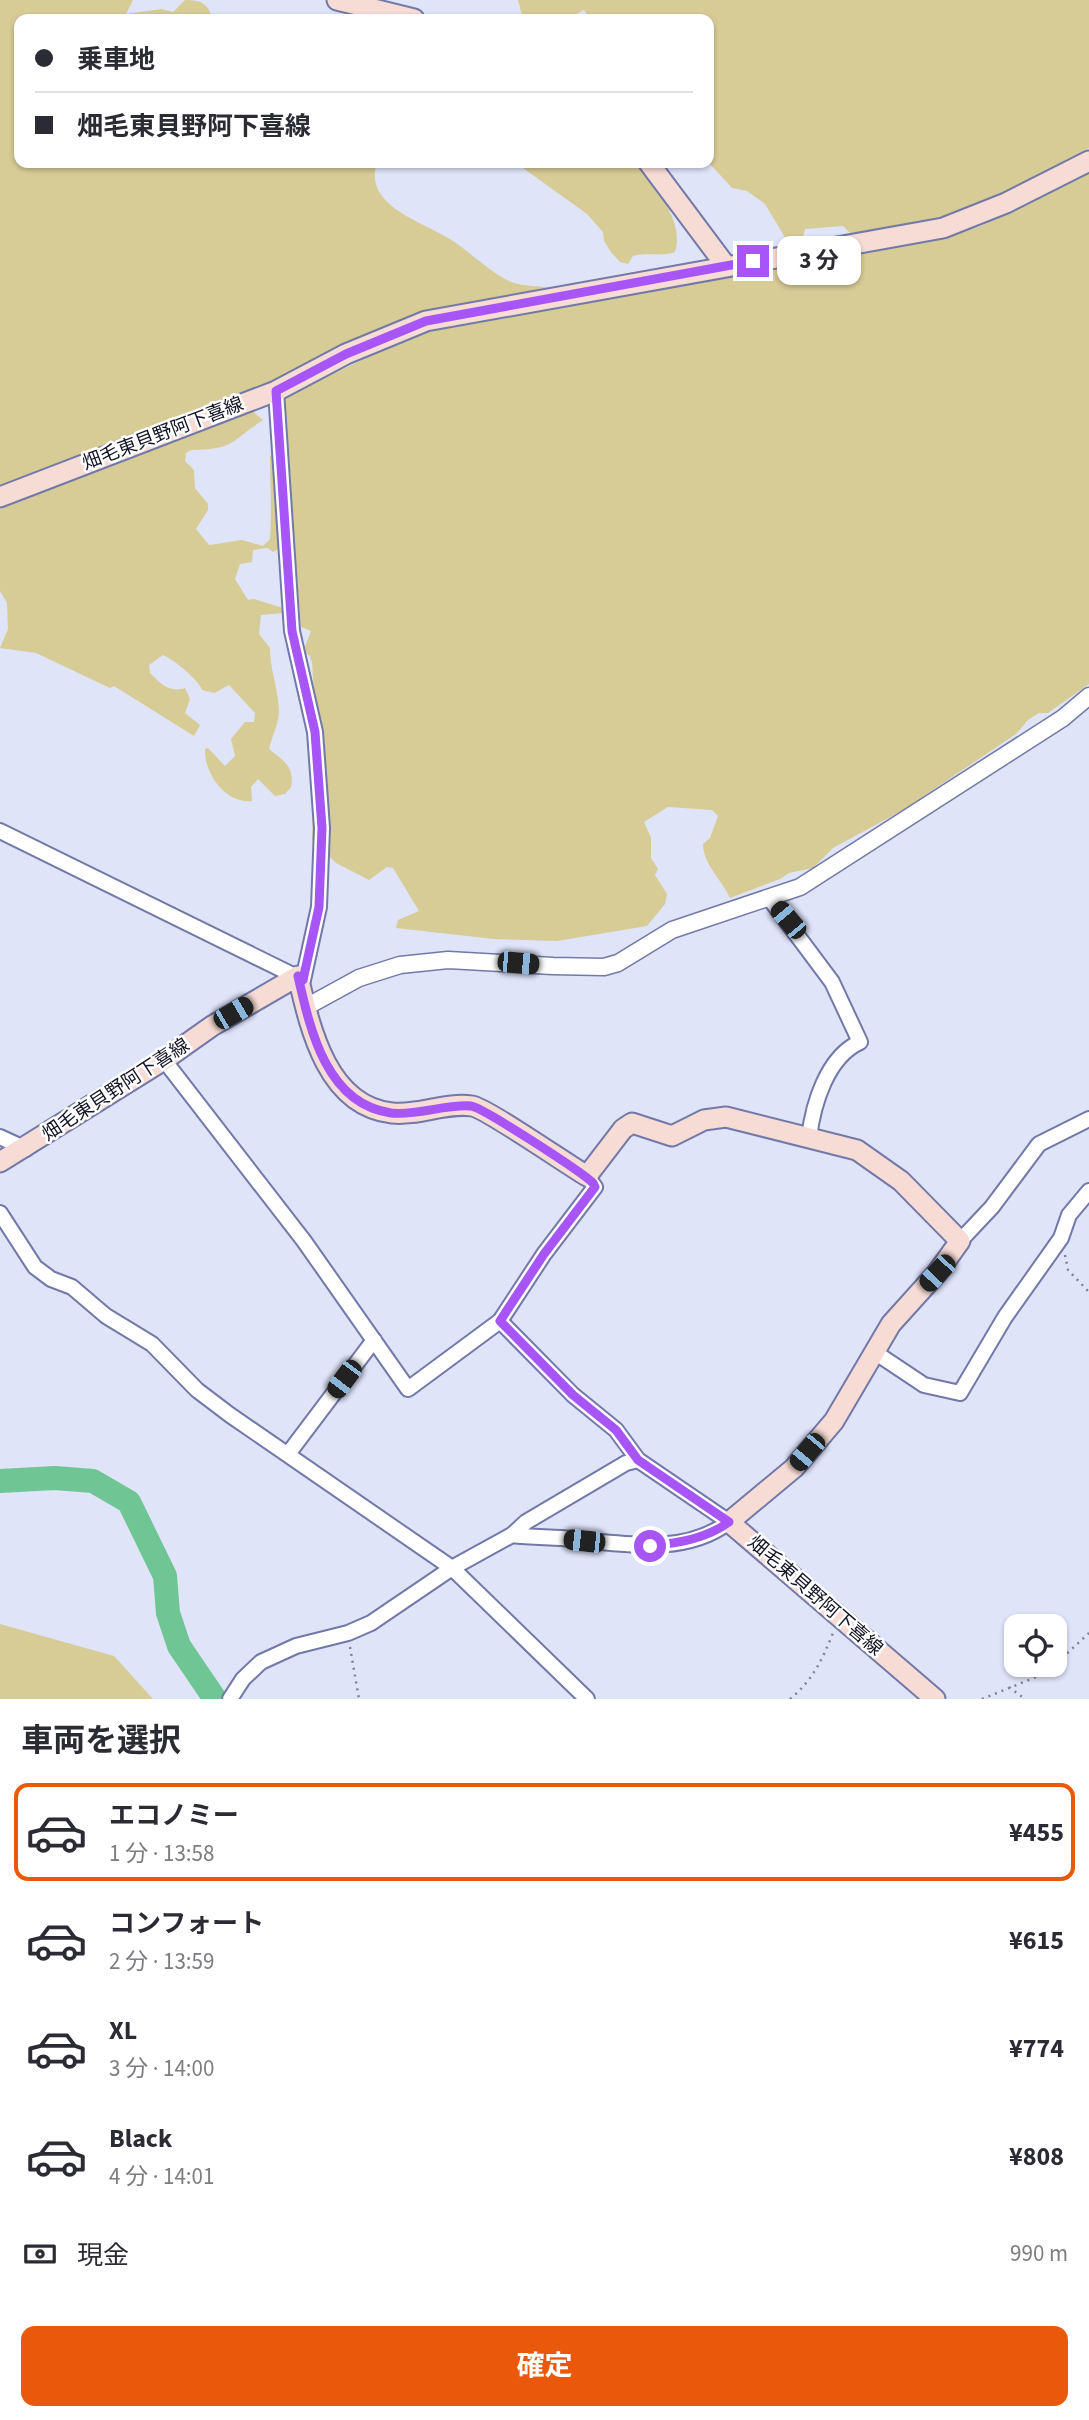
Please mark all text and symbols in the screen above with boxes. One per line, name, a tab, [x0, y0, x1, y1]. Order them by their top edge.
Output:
text: 乗車地	[77, 41, 155, 78]
text: 畑毛東貝野阿下喜線	[77, 108, 311, 145]
callout: 3 分	[778, 236, 862, 286]
text: 3 分	[799, 244, 839, 277]
route end	[737, 245, 769, 277]
street label: 畑毛東貝野阿下喜線	[78, 391, 248, 477]
car	[767, 897, 810, 943]
car	[497, 951, 540, 975]
car	[210, 993, 257, 1033]
street label: 畑毛東貝野阿下喜線	[37, 1032, 195, 1148]
car	[915, 1250, 960, 1296]
car	[323, 1356, 366, 1402]
car	[786, 1429, 829, 1475]
car	[563, 1528, 606, 1554]
route start	[634, 1530, 666, 1562]
street label: 畑毛東貝野阿下喜線	[742, 1530, 888, 1662]
map controls	[1004, 1614, 1067, 1677]
button: locate	[1004, 1614, 1067, 1677]
text: 車両を選択	[21, 1718, 181, 1764]
text: エコノミー	[109, 1797, 239, 1834]
icon: car	[25, 1801, 88, 1864]
text: ¥455	[1009, 1814, 1064, 1851]
text: 1 分 · 13:58	[109, 1837, 214, 1870]
text: コンフォート	[109, 1905, 264, 1942]
icon: car	[25, 1909, 88, 1972]
text: ¥615	[1009, 1922, 1064, 1959]
text: 2 分 · 13:59	[109, 1945, 214, 1978]
text: XL	[109, 2012, 137, 2049]
icon: car	[25, 2017, 88, 2080]
text: ¥774	[1009, 2030, 1064, 2067]
text: 3 分 · 14:00	[109, 2052, 214, 2085]
text: Black	[109, 2120, 172, 2157]
icon: car	[25, 2125, 88, 2188]
text: ¥808	[1009, 2138, 1064, 2175]
text: 4 分 · 14:01	[109, 2160, 214, 2193]
icon: cash	[21, 2235, 59, 2273]
text: 現金	[77, 2237, 129, 2274]
text: 990 m	[1010, 2237, 1068, 2270]
button: 確定	[21, 2326, 1068, 2406]

